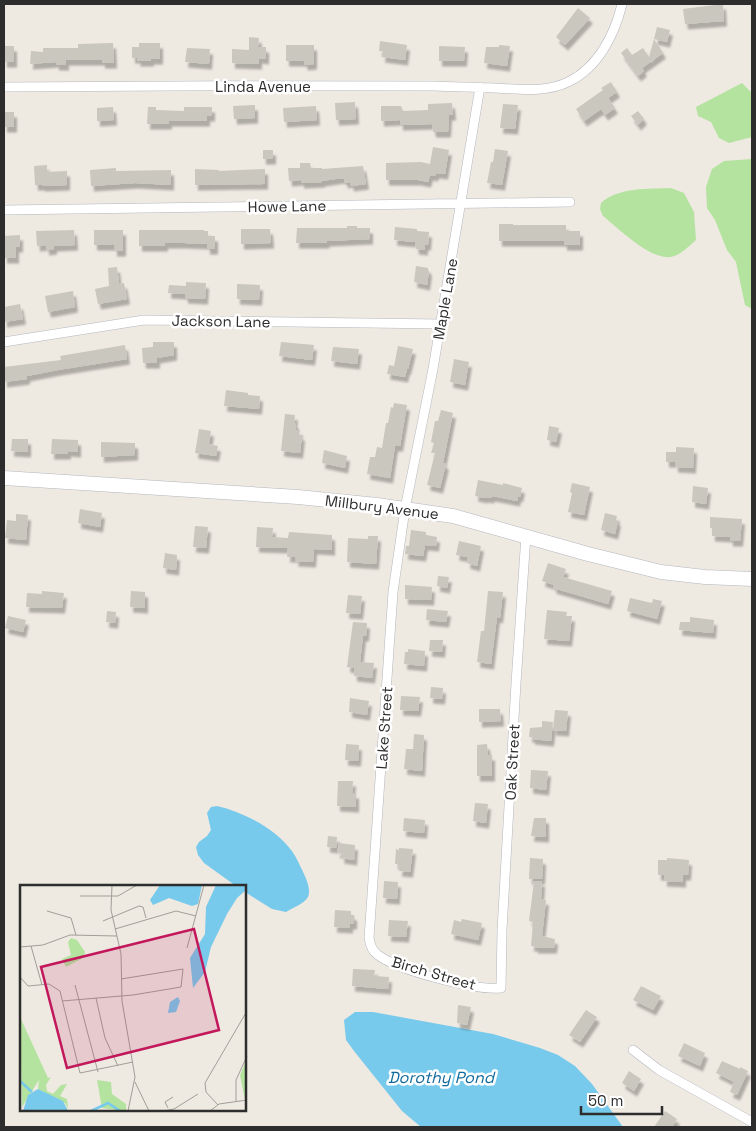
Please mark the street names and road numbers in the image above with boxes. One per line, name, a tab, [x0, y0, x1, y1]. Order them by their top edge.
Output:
street label: Linda Avenue	[215, 77, 311, 96]
street label: Howe Lane	[248, 196, 327, 216]
street label: Maple Lane	[428, 257, 462, 341]
street label: Jackson Lane	[171, 311, 271, 331]
street label: Millbury Avenue	[324, 491, 440, 523]
street label: Lake Street	[372, 686, 396, 770]
street label: Oak Street	[501, 723, 523, 801]
street label: Birch Street	[390, 952, 478, 994]

